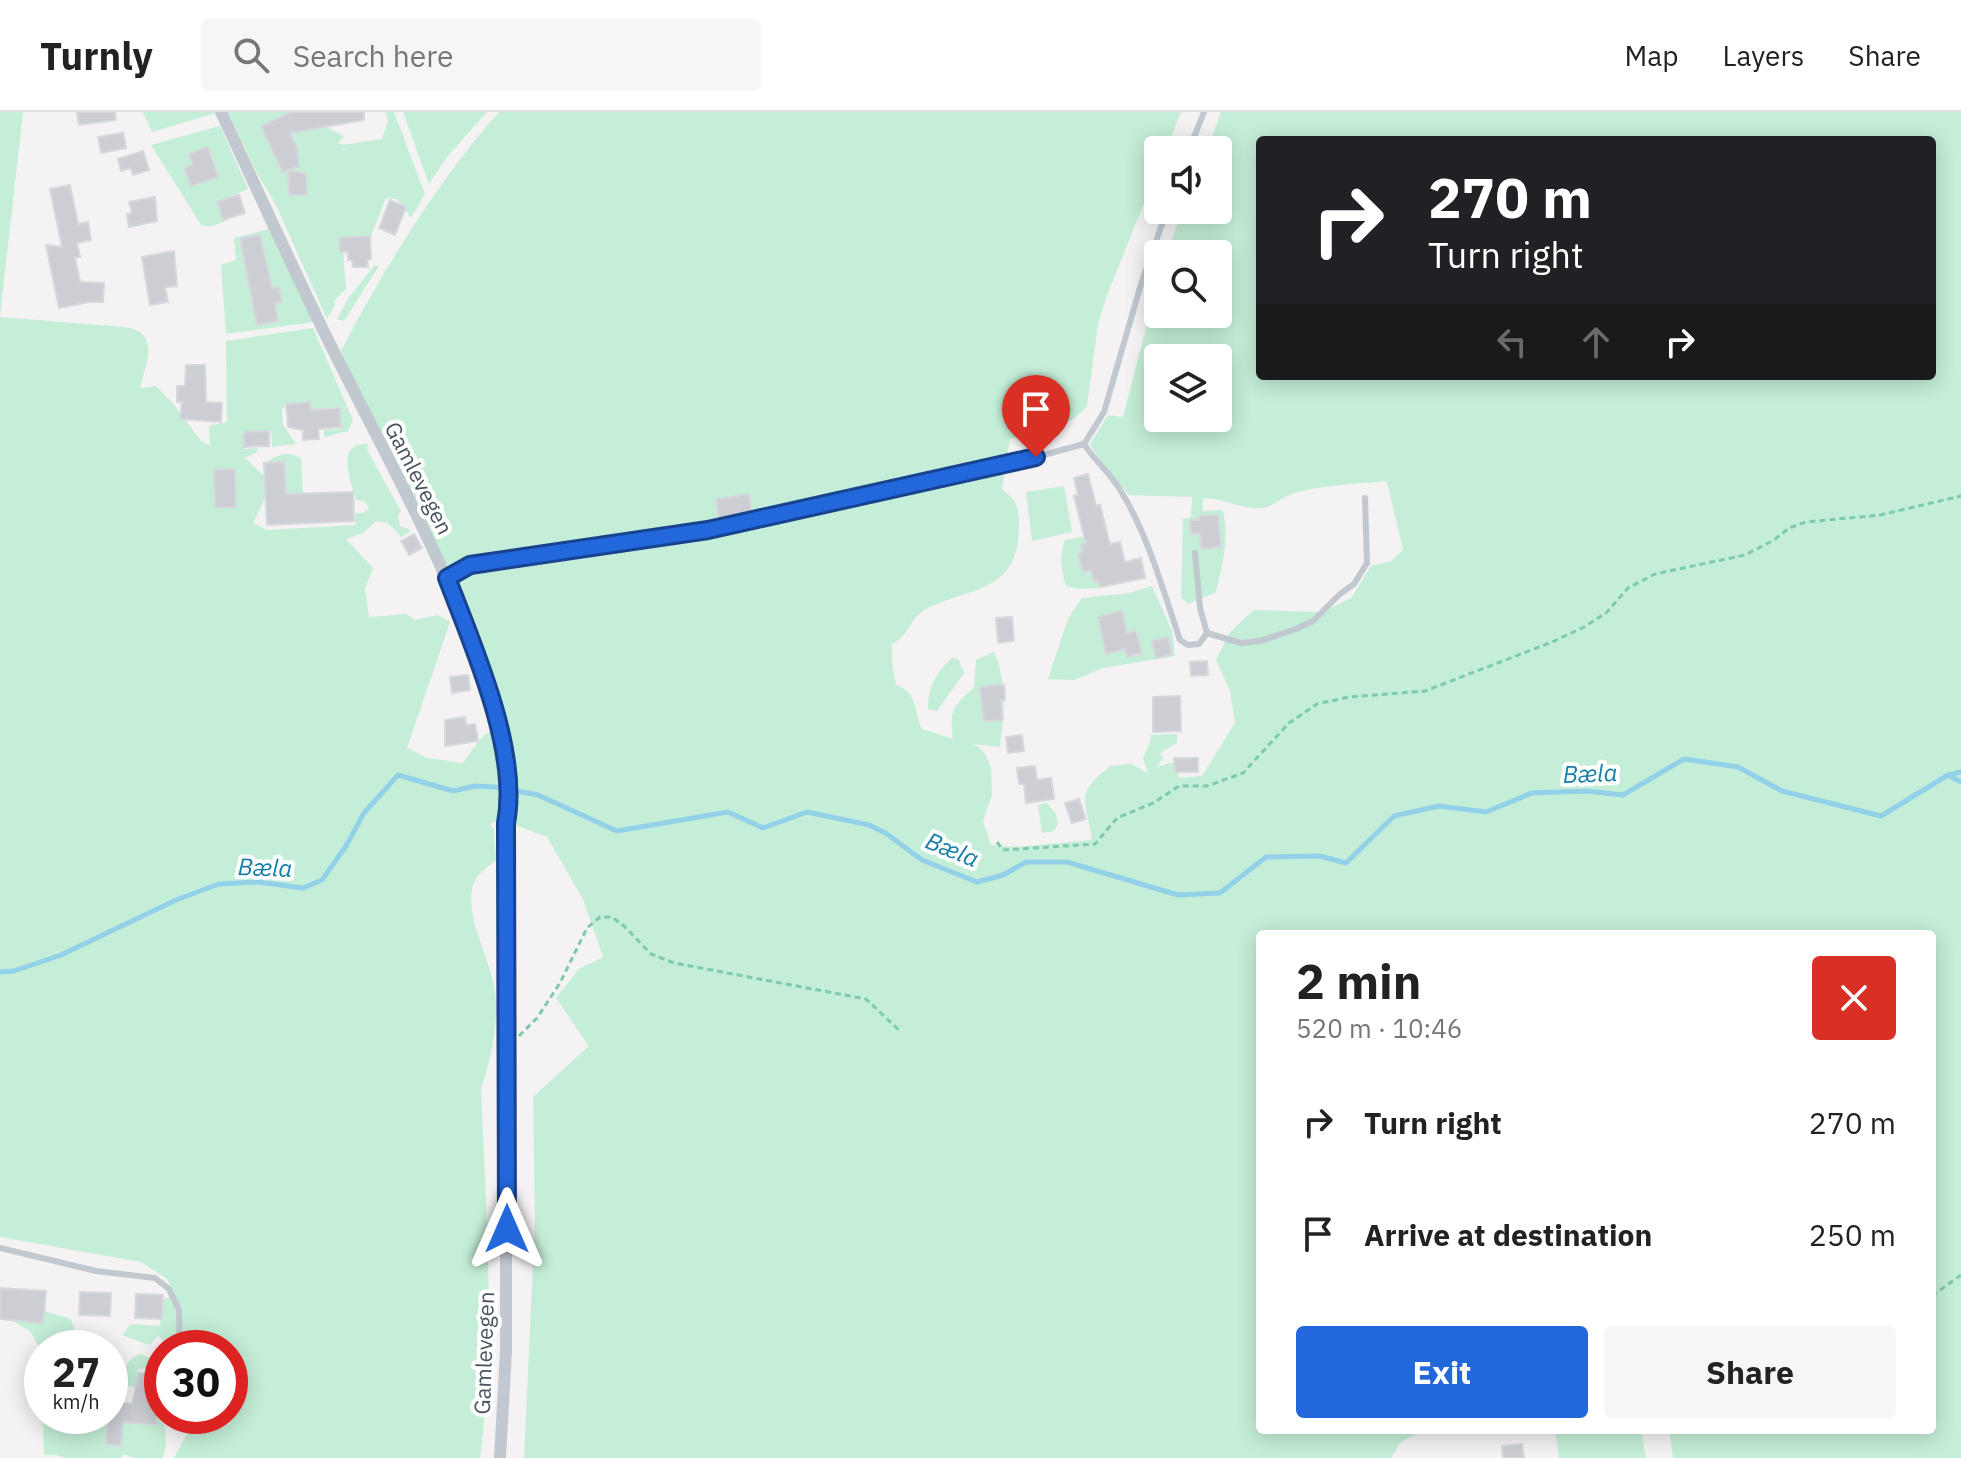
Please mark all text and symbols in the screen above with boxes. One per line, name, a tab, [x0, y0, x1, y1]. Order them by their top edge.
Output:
search box	[201, 19, 761, 91]
text: Turnly	[40, 31, 153, 80]
icon: search	[229, 33, 273, 77]
text: Search here	[293, 36, 454, 75]
text: Map	[1624, 37, 1678, 74]
text: Layers	[1722, 37, 1804, 74]
text: Share	[1848, 37, 1921, 74]
map controls	[1144, 136, 1232, 432]
button: sound	[1144, 136, 1232, 224]
text: 270 m	[1428, 161, 1592, 233]
icon: right	[1296, 168, 1400, 272]
text: Turn right	[1428, 231, 1584, 278]
button: search	[1144, 240, 1232, 328]
icon: left	[1490, 320, 1534, 364]
icon: ahead	[1574, 320, 1618, 364]
icon: right	[1658, 320, 1702, 364]
button: layers	[1144, 344, 1232, 432]
pin	[1002, 375, 1070, 457]
icon: arrive	[1014, 387, 1058, 431]
street label: Gamlevegen	[379, 416, 460, 539]
water label: Bæla	[1562, 756, 1618, 790]
water label: Bæla	[921, 824, 984, 874]
water label: Bæla	[237, 850, 293, 884]
text: 2 min	[1296, 950, 1421, 1012]
button: close	[1812, 956, 1896, 1040]
text: 520 m · 10:46	[1296, 1011, 1462, 1045]
icon: right	[1296, 1100, 1340, 1144]
text: Turn right	[1364, 1103, 1502, 1142]
text: 270 m	[1809, 1103, 1896, 1142]
position arrow	[465, 1187, 549, 1271]
icon: arrive	[1296, 1212, 1340, 1256]
text: Arrive at destination	[1364, 1215, 1652, 1254]
text: 250 m	[1809, 1215, 1896, 1254]
street label: Gamlevegen	[467, 1291, 500, 1415]
button: Exit	[1296, 1326, 1588, 1418]
button: Share	[1604, 1326, 1896, 1418]
speed limit sign: 30	[144, 1330, 248, 1434]
text: 27	[52, 1346, 100, 1398]
text: km/h	[52, 1388, 100, 1415]

